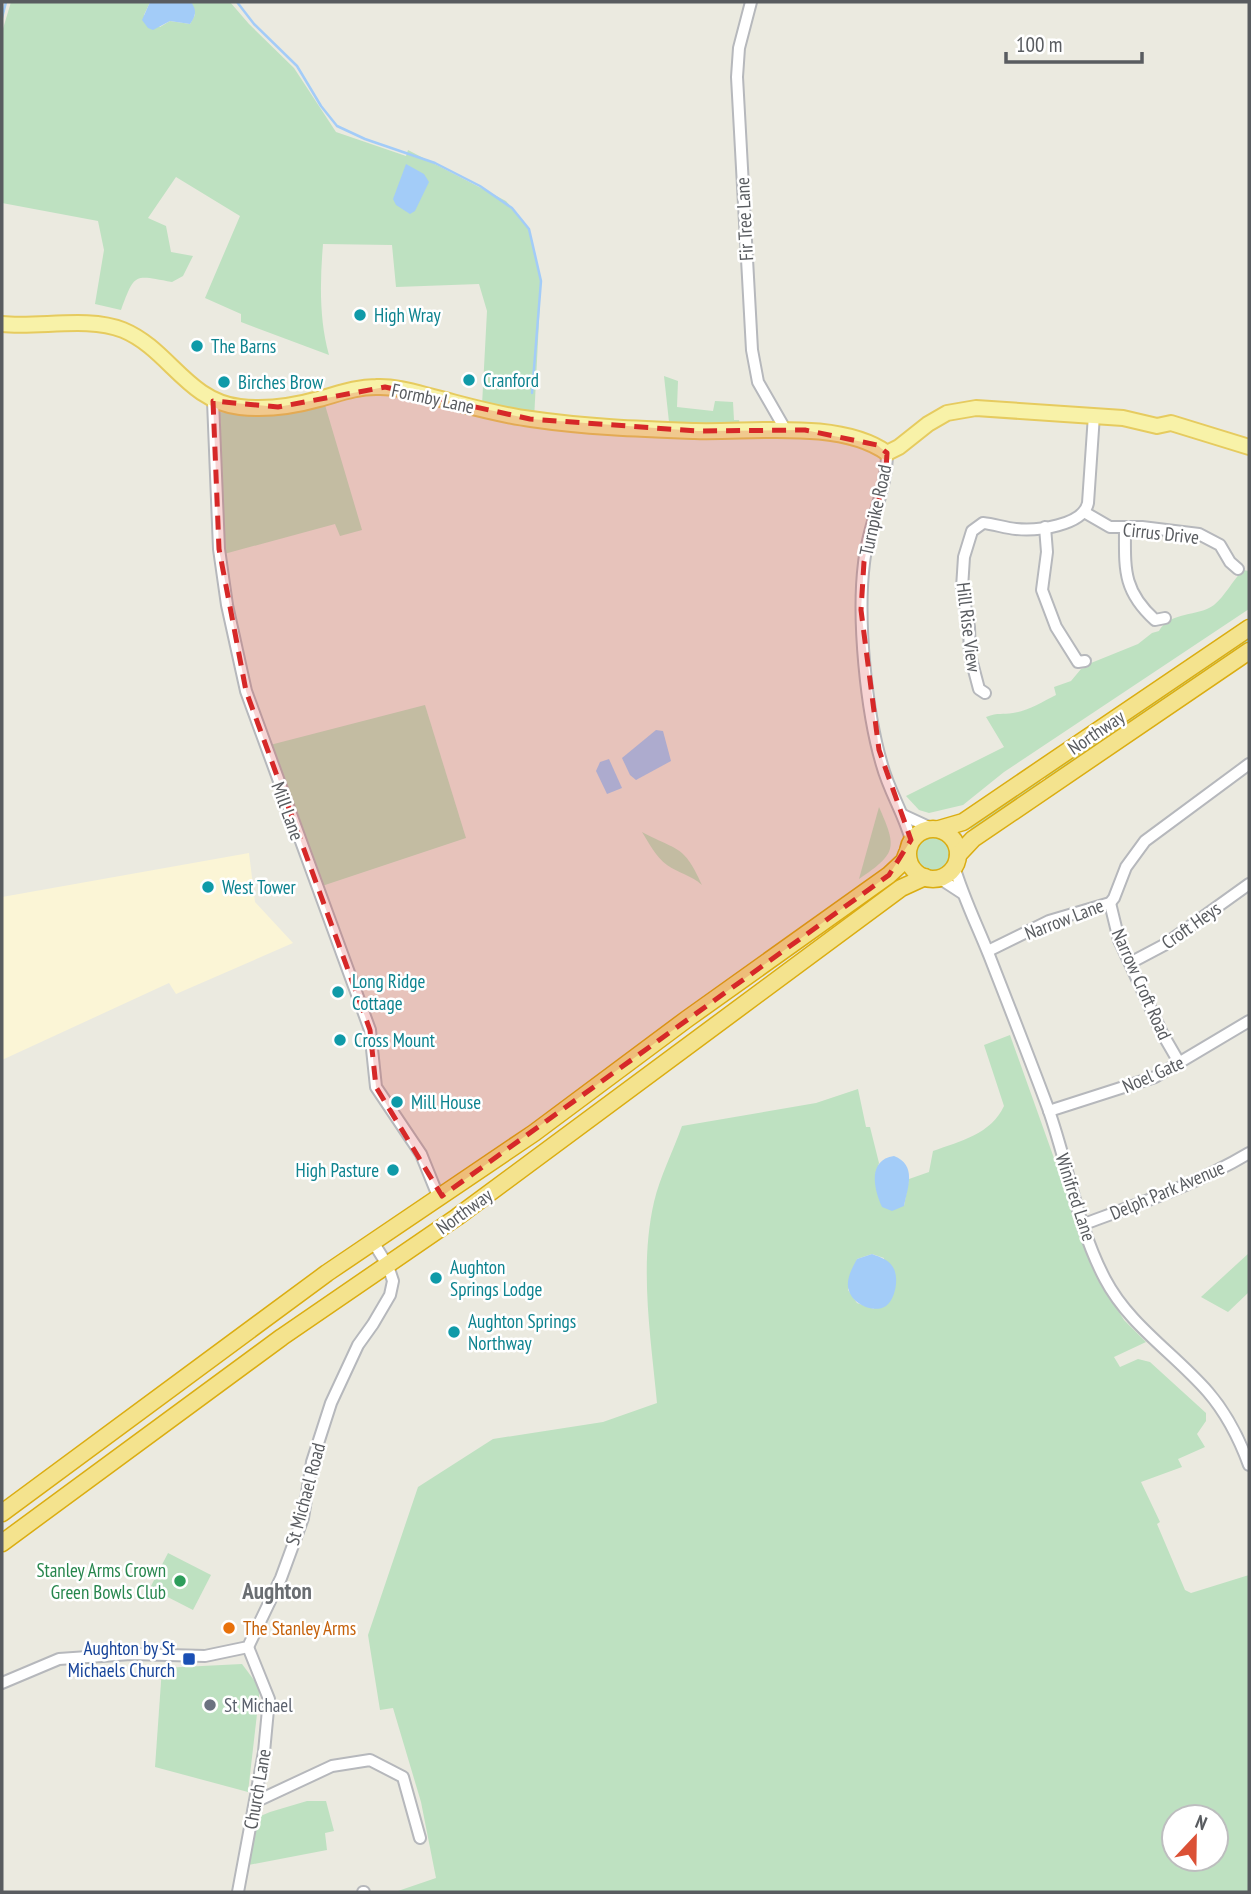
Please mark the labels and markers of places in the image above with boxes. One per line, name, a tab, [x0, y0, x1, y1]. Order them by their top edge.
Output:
place label: High Wray	[374, 303, 442, 327]
marker: High Wray	[352, 307, 368, 323]
place label: The Barns	[211, 334, 276, 358]
marker: The Barns	[189, 338, 205, 354]
place label: Cranford	[483, 368, 539, 392]
place label: Birches Brow	[238, 370, 324, 394]
marker: Cranford	[461, 372, 477, 388]
marker: Birches Brow	[216, 374, 232, 390]
place label: West Tower	[222, 875, 297, 899]
marker: West Tower	[200, 879, 216, 895]
place label: Long Ridge Cottage	[352, 969, 426, 1015]
marker: Long Ridge Cottage	[330, 984, 346, 1000]
place label: Cross Mount	[354, 1028, 436, 1052]
marker: Cross Mount	[332, 1032, 348, 1048]
place label: Mill House	[411, 1090, 481, 1114]
marker: Mill House	[389, 1094, 405, 1110]
place label: High Pasture	[295, 1158, 379, 1182]
marker: High Pasture	[385, 1162, 401, 1178]
place label: Aughton Springs Lodge	[450, 1255, 542, 1301]
marker: Aughton Springs Lodge	[428, 1270, 444, 1286]
place label: Aughton Springs Northway	[468, 1309, 576, 1355]
marker: Aughton Springs Northway	[446, 1324, 462, 1340]
place label: Stanley Arms Crown Green Bowls Club	[36, 1558, 166, 1604]
marker: Stanley Arms Crown Green Bowls Club	[172, 1573, 188, 1589]
place label: The Stanley Arms	[243, 1616, 356, 1640]
marker: The Stanley Arms	[221, 1620, 237, 1636]
place label: Aughton by St Michaels Church	[68, 1636, 176, 1682]
marker: Aughton by St Michaels Church	[181, 1651, 197, 1667]
place label: St Michael	[224, 1693, 293, 1717]
marker: St Michael	[202, 1697, 218, 1713]

